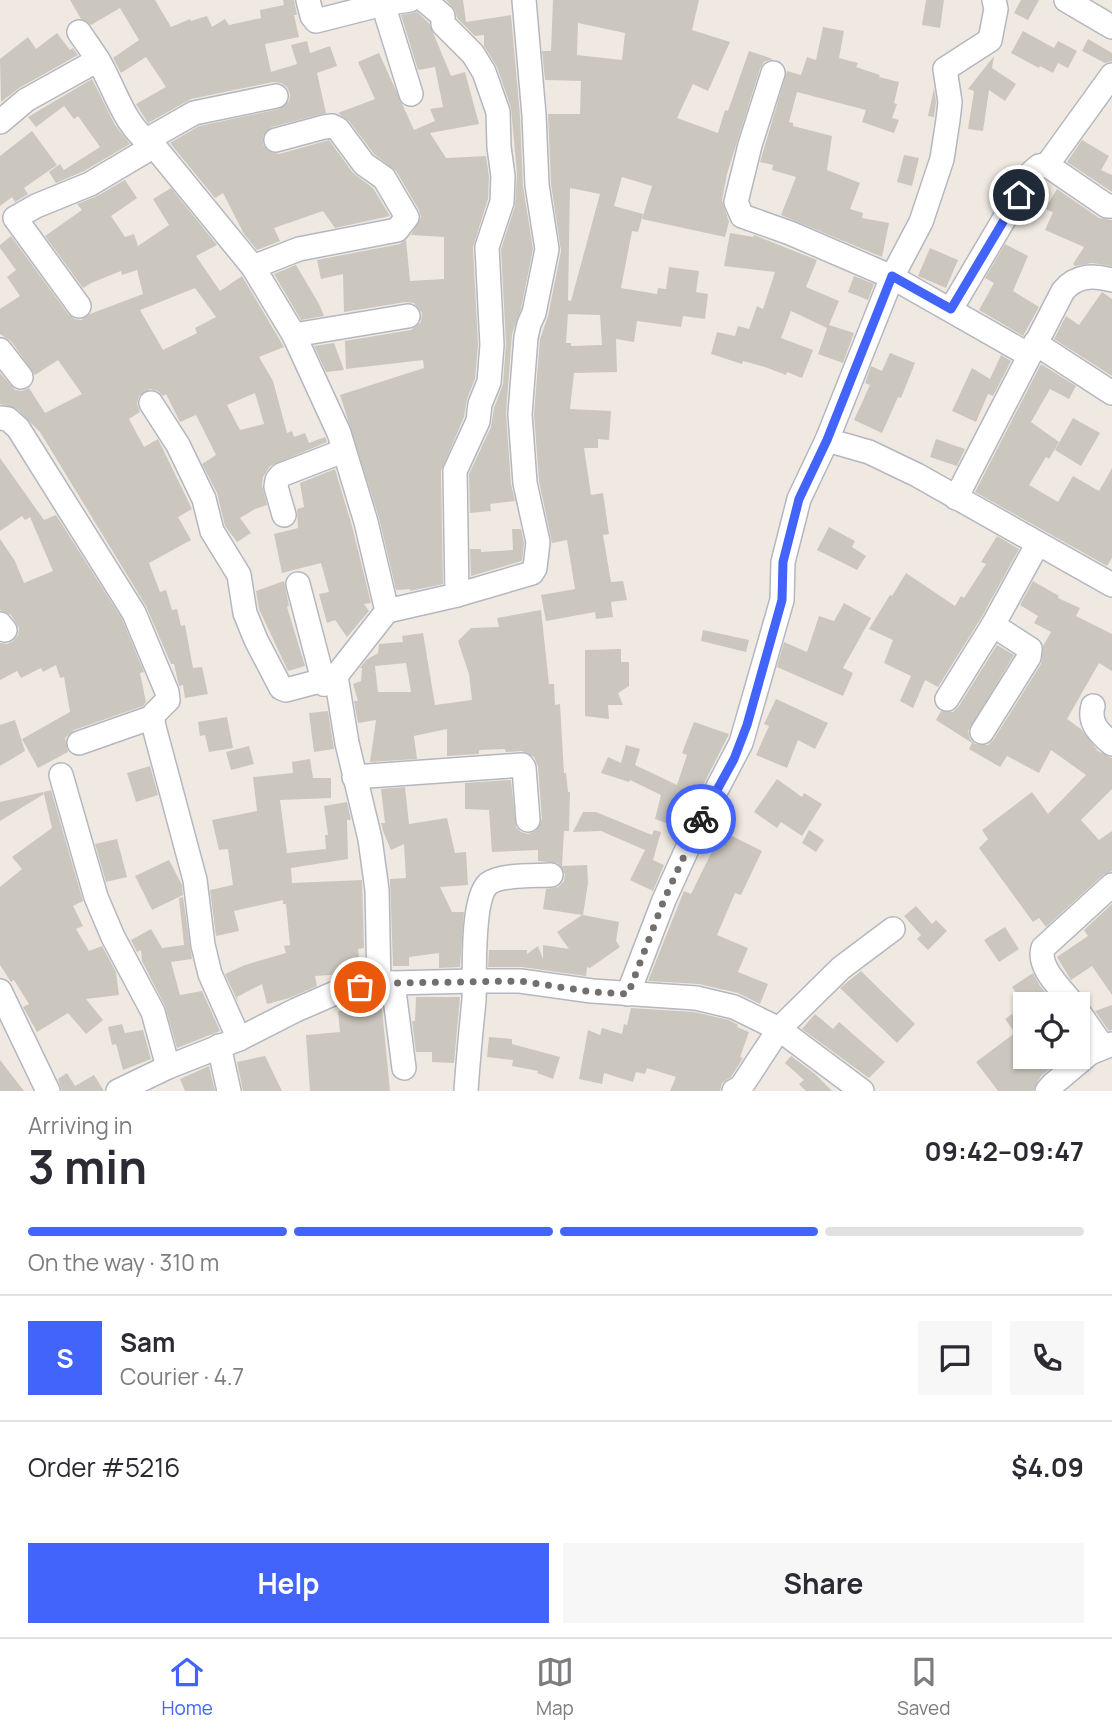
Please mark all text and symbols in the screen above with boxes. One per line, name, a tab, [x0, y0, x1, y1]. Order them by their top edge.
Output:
pin	[989, 165, 1049, 225]
icon: home	[1000, 176, 1038, 214]
courier	[666, 784, 736, 854]
icon: bike	[682, 800, 720, 838]
pin	[330, 957, 390, 1017]
icon: bag	[341, 968, 379, 1006]
map controls	[1013, 992, 1090, 1069]
button: locate	[1013, 992, 1090, 1069]
text: Arriving in	[28, 1109, 133, 1141]
text: 09:42–09:47	[925, 1133, 1084, 1169]
text: 3 min	[28, 1135, 147, 1198]
text: On the way · 310 m	[28, 1246, 219, 1278]
button: chat	[918, 1321, 992, 1395]
button: phone	[1010, 1321, 1084, 1395]
text: Sam	[120, 1324, 175, 1360]
text: S	[56, 1340, 74, 1376]
text: Courier · 4.7	[120, 1360, 244, 1392]
text: Order #5216	[28, 1449, 180, 1485]
text: $4.09	[1011, 1449, 1084, 1485]
button: Help	[28, 1543, 549, 1623]
button: Share	[563, 1543, 1084, 1623]
tab: Home	[162, 1653, 213, 1721]
tab: Map	[536, 1653, 574, 1721]
tab: Saved	[897, 1653, 950, 1721]

